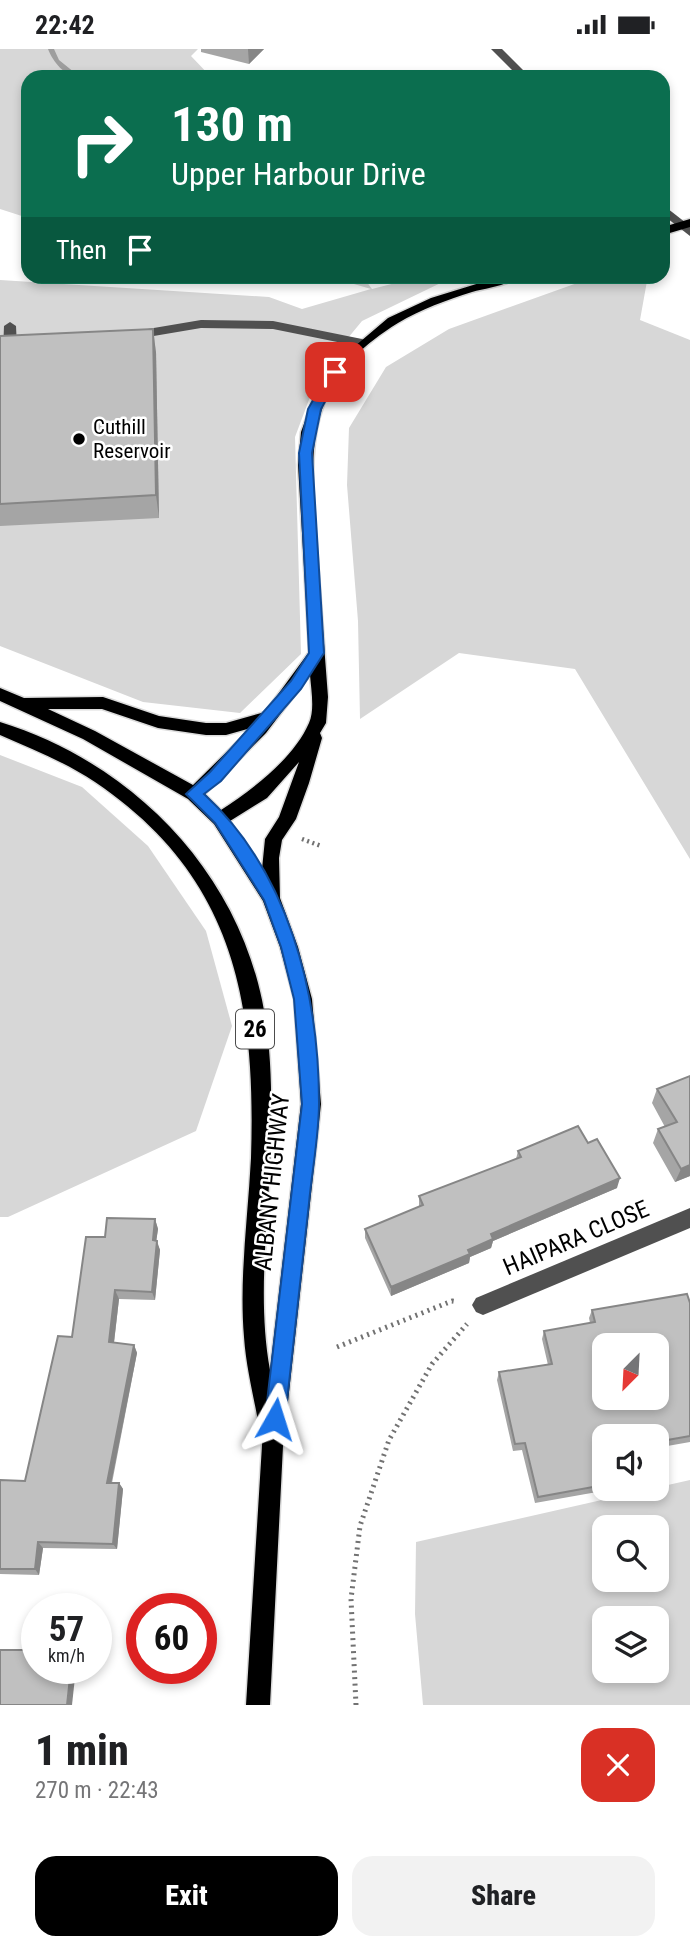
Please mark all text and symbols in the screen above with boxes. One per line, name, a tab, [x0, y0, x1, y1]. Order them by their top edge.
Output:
text: 22:42	[35, 10, 95, 40]
text: 130 m	[171, 96, 293, 153]
icon: right	[56, 98, 147, 189]
text: Upper Harbour Drive	[171, 155, 426, 193]
icon: arrive	[121, 231, 159, 269]
text: Then	[56, 235, 107, 265]
pin	[305, 342, 365, 402]
icon: arrive	[316, 353, 354, 391]
place label: Cuthill Reservoir	[93, 415, 171, 463]
marker: Cuthill Reservoir	[71, 431, 87, 447]
road number: 26	[236, 1009, 274, 1049]
street label: ALBANY HIGHWAY	[249, 1092, 295, 1272]
street label: HAIPARA CLOSE	[499, 1195, 653, 1281]
north arrow	[592, 1333, 668, 1411]
map controls	[592, 1333, 669, 1683]
position arrow	[238, 1382, 312, 1456]
button: sound	[592, 1424, 669, 1501]
button: search	[592, 1515, 669, 1592]
speed limit sign: 60	[126, 1593, 217, 1684]
button: layers	[592, 1606, 669, 1683]
text: 57	[49, 1609, 84, 1650]
text: km/h	[48, 1645, 85, 1666]
text: 1 min	[35, 1726, 129, 1775]
button: close	[581, 1728, 655, 1802]
text: 270 m · 22:43	[35, 1777, 159, 1804]
button: Exit	[35, 1856, 338, 1936]
button: Share	[352, 1856, 655, 1936]

